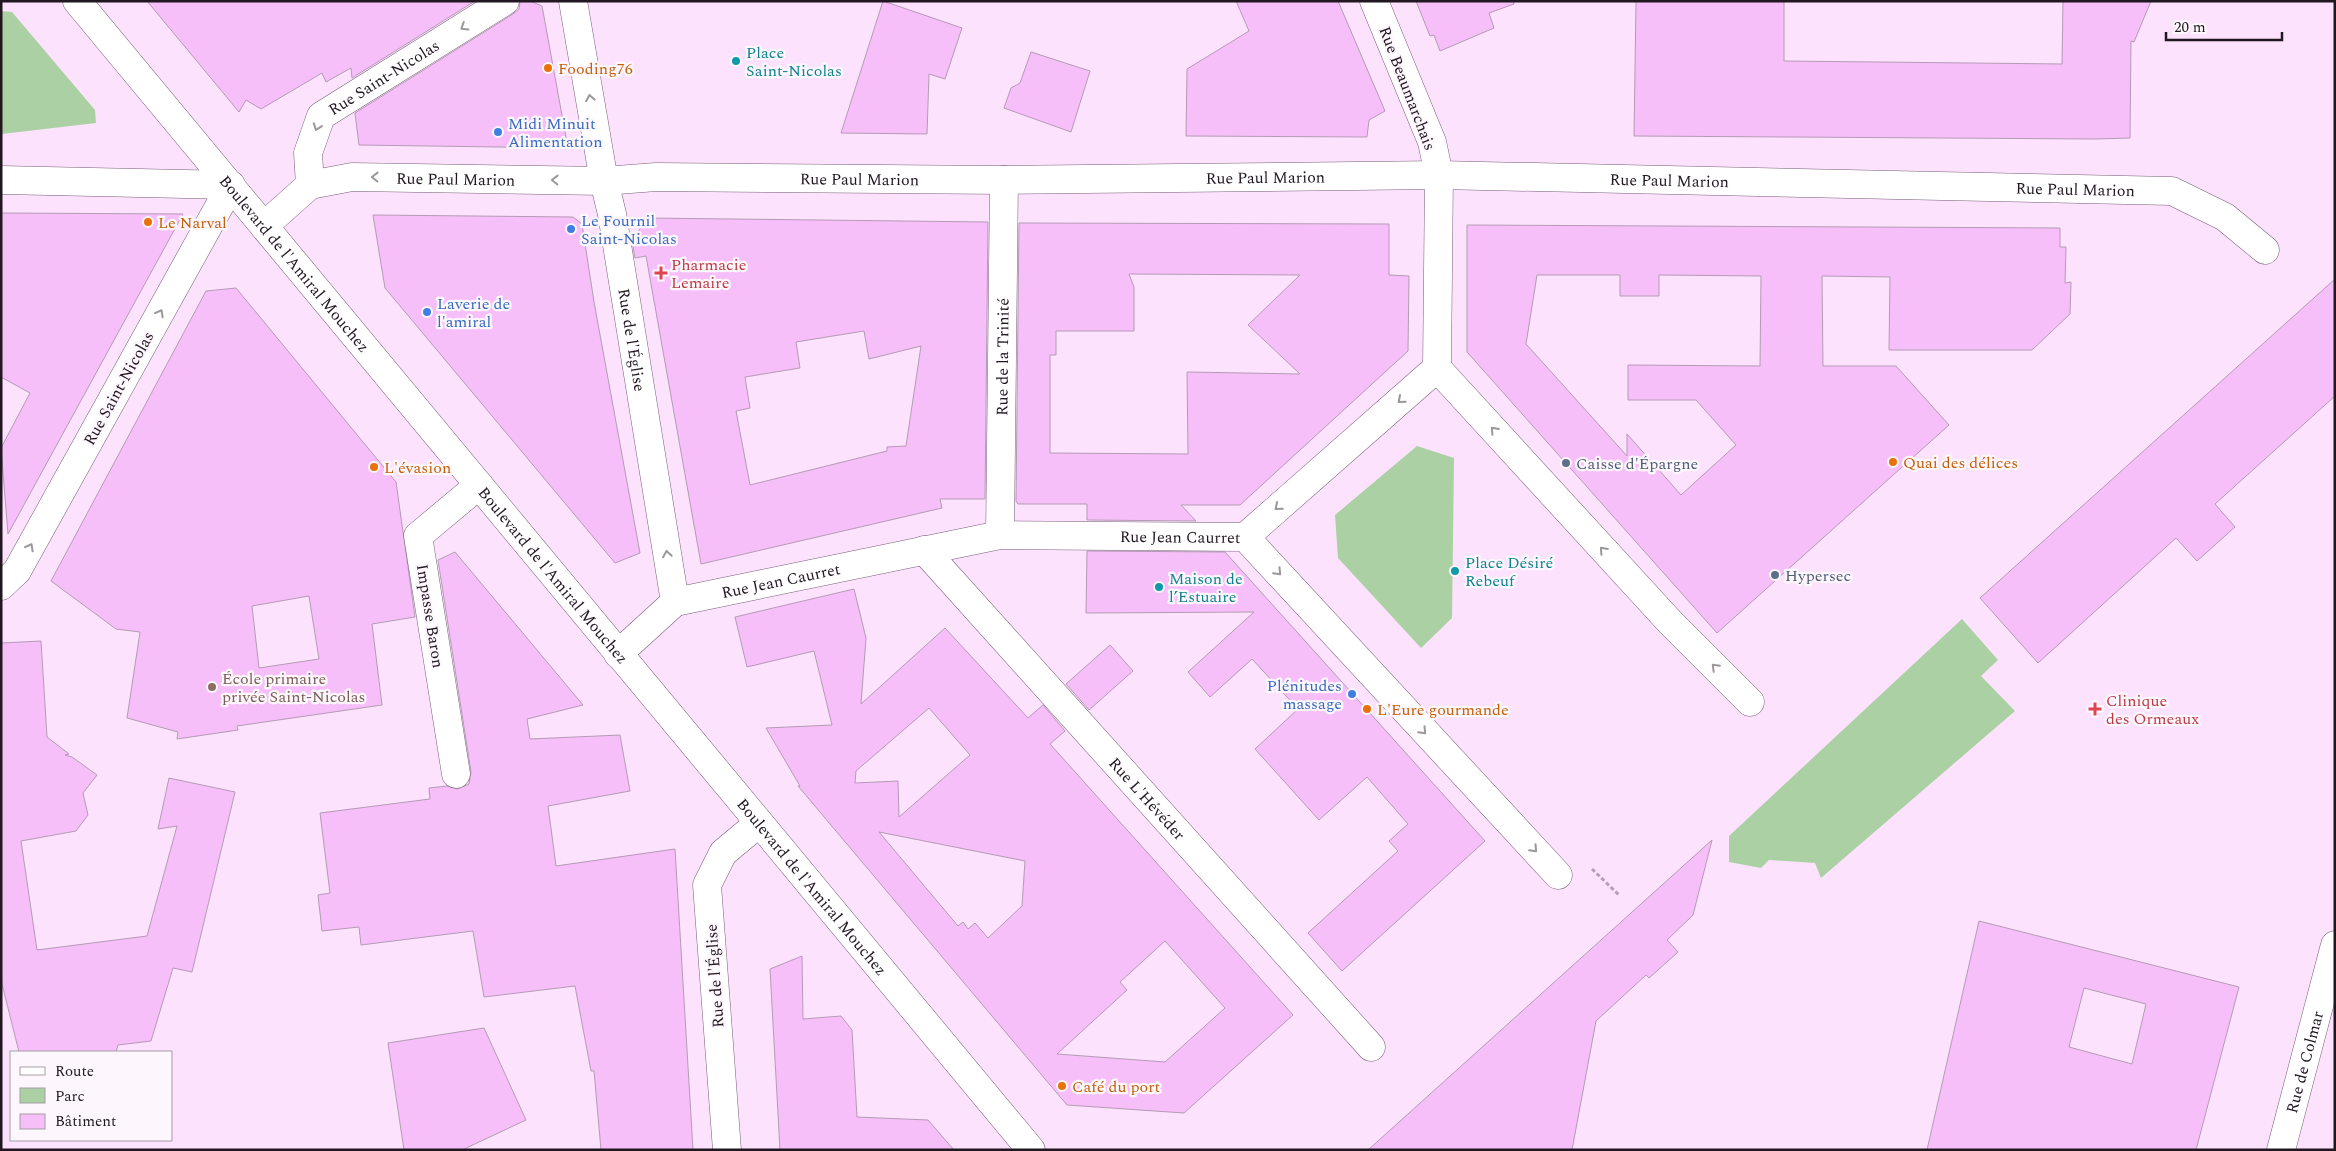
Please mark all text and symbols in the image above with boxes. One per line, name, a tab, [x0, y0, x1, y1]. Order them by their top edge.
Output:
scale bar	[2166, 10, 2282, 42]
text: 20 m	[2174, 16, 2206, 39]
one-way arrow	[460, 21, 469, 30]
street label: Rue Beaumarchais	[1372, 23, 1442, 154]
street label: Rue Saint-Nicolas	[324, 34, 444, 122]
place label: Place Saint-Nicolas	[746, 41, 842, 83]
marker: Place Saint-Nicolas	[730, 55, 742, 67]
place label: Fooding76	[558, 57, 633, 81]
marker: Fooding76	[542, 62, 554, 74]
one-way arrow	[585, 94, 595, 103]
place label: Midi Minuit Alimentation	[508, 112, 602, 154]
one-way arrow	[313, 123, 323, 131]
marker: Midi Minuit Alimentation	[492, 126, 504, 138]
street label: Rue Paul Marion	[1206, 165, 1325, 191]
street label: Rue Paul Marion	[396, 167, 515, 193]
street label: Rue Paul Marion	[800, 167, 919, 192]
street label: Rue Paul Marion	[1609, 168, 1729, 194]
street label: Boulevard de l'Amiral Mouchez	[213, 170, 375, 358]
one-way arrow	[371, 172, 379, 182]
one-way arrow	[551, 175, 559, 185]
street label: Rue Paul Marion	[2015, 177, 2135, 203]
place label: Le Fournil Saint-Nicolas	[581, 209, 677, 251]
place label: Le Narval	[158, 211, 227, 235]
marker: Le Narval	[142, 216, 154, 228]
marker: Le Fournil Saint-Nicolas	[565, 223, 577, 235]
place label: Pharmacie Lemaire	[671, 253, 747, 295]
marker: Pharmacie Lemaire	[655, 267, 667, 279]
street label: Rue de l'Église	[611, 287, 652, 393]
place label: Laverie de l'amiral	[437, 292, 510, 334]
street label: Rue de la Trinité	[990, 298, 1016, 416]
marker: Laverie de l'amiral	[421, 306, 433, 318]
one-way arrow	[153, 310, 163, 319]
street label: Rue Saint-Nicolas	[78, 327, 160, 450]
one-way arrow	[1397, 394, 1406, 403]
one-way arrow	[1491, 426, 1500, 435]
place label: Quai des délices	[1903, 451, 2018, 475]
place label: Caisse d'Épargne	[1576, 452, 1698, 476]
place label: L'évasion	[384, 456, 451, 480]
marker: Quai des délices	[1887, 456, 1899, 468]
marker: Caisse d'Épargne	[1560, 457, 1572, 469]
marker: L'évasion	[368, 461, 380, 473]
street label: Boulevard de l'Amiral Mouchez	[472, 482, 634, 670]
one-way arrow	[1275, 501, 1284, 510]
street label: Rue Jean Caurret	[1120, 525, 1241, 550]
one-way arrow	[24, 543, 34, 552]
one-way arrow	[1600, 546, 1609, 555]
one-way arrow	[663, 550, 673, 559]
place label: Place Désiré Rebeuf	[1465, 551, 1554, 593]
street label: Rue Jean Caurret	[719, 557, 843, 605]
street label: Impasse Baron	[410, 562, 450, 670]
place label: Hypersec	[1785, 564, 1851, 588]
marker: Place Désiré Rebeuf	[1449, 565, 1461, 577]
place label: Maison de l’Estuaire	[1169, 567, 1243, 609]
one-way arrow	[1272, 567, 1281, 576]
marker: Hypersec	[1769, 569, 1781, 581]
marker: Maison de l’Estuaire	[1153, 581, 1165, 593]
one-way arrow	[1712, 664, 1721, 673]
place label: École primaire privée Saint-Nicolas	[222, 667, 365, 709]
place label: Plénitudes massage	[1267, 674, 1342, 716]
marker: École primaire privée Saint-Nicolas	[206, 681, 218, 693]
marker: Plénitudes massage	[1346, 688, 1358, 700]
place label: Clinique des Ormeaux	[2106, 689, 2199, 731]
place label: L'Eure gourmande	[1377, 698, 1509, 722]
marker: Clinique des Ormeaux	[2088, 702, 2102, 716]
marker: L'Eure gourmande	[1361, 703, 1373, 715]
one-way arrow	[1417, 725, 1426, 734]
street label: Rue L'Hévéder	[1103, 752, 1191, 846]
street label: Boulevard de l'Amiral Mouchez	[731, 793, 892, 981]
one-way arrow	[1528, 844, 1537, 853]
street label: Rue de l'Église	[699, 923, 731, 1029]
street label: Rue de Colmar	[2280, 1008, 2330, 1116]
legend	[10, 1051, 172, 1141]
text: Route	[55, 1060, 94, 1083]
place label: Café du port	[1072, 1075, 1161, 1099]
marker: Café du port	[1056, 1080, 1068, 1092]
text: Parc	[55, 1085, 85, 1108]
text: Bâtiment	[55, 1110, 116, 1133]

